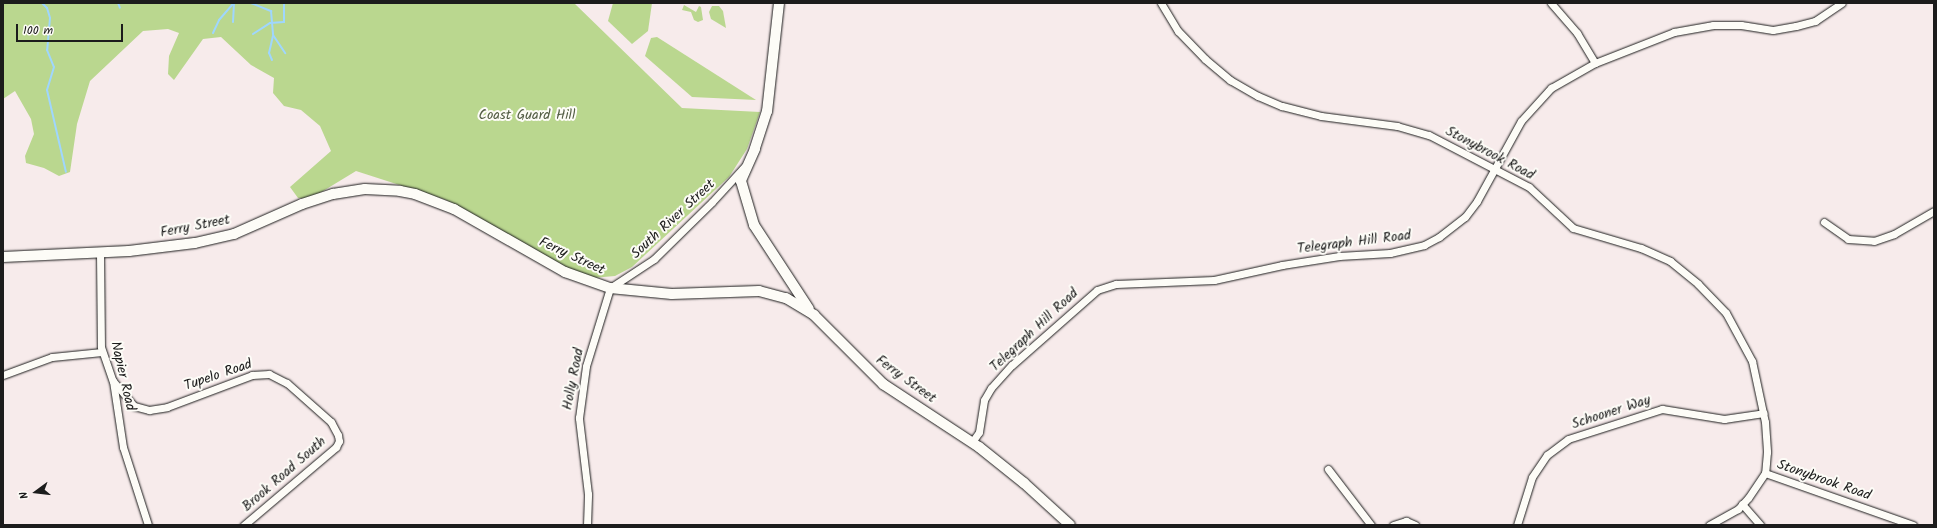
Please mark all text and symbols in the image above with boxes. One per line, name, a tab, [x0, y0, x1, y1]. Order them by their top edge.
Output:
scale bar	[18, 16, 125, 42]
text: 100 m	[23, 21, 53, 40]
park label: Coast Guard Hill	[479, 107, 575, 123]
street label: Stonybrook Road	[1443, 123, 1537, 183]
street label: South River Street	[628, 176, 718, 262]
street label: Ferry Street	[159, 211, 231, 241]
street label: Telegraph Hill Road	[1296, 227, 1412, 257]
street label: Ferry Street	[536, 233, 608, 279]
street label: Telegraph Hill Road	[986, 285, 1082, 375]
street label: Napier Road	[107, 340, 139, 412]
street label: Holly Road	[559, 347, 587, 411]
street label: Ferry Street	[873, 351, 939, 407]
street label: Tupelo Road	[182, 356, 254, 394]
street label: Schooner Way	[1569, 391, 1653, 433]
street label: Brook Road South	[239, 433, 329, 515]
street label: Stonybrook Road	[1775, 456, 1873, 504]
north arrow	[16, 472, 56, 512]
text: N	[15, 489, 34, 501]

